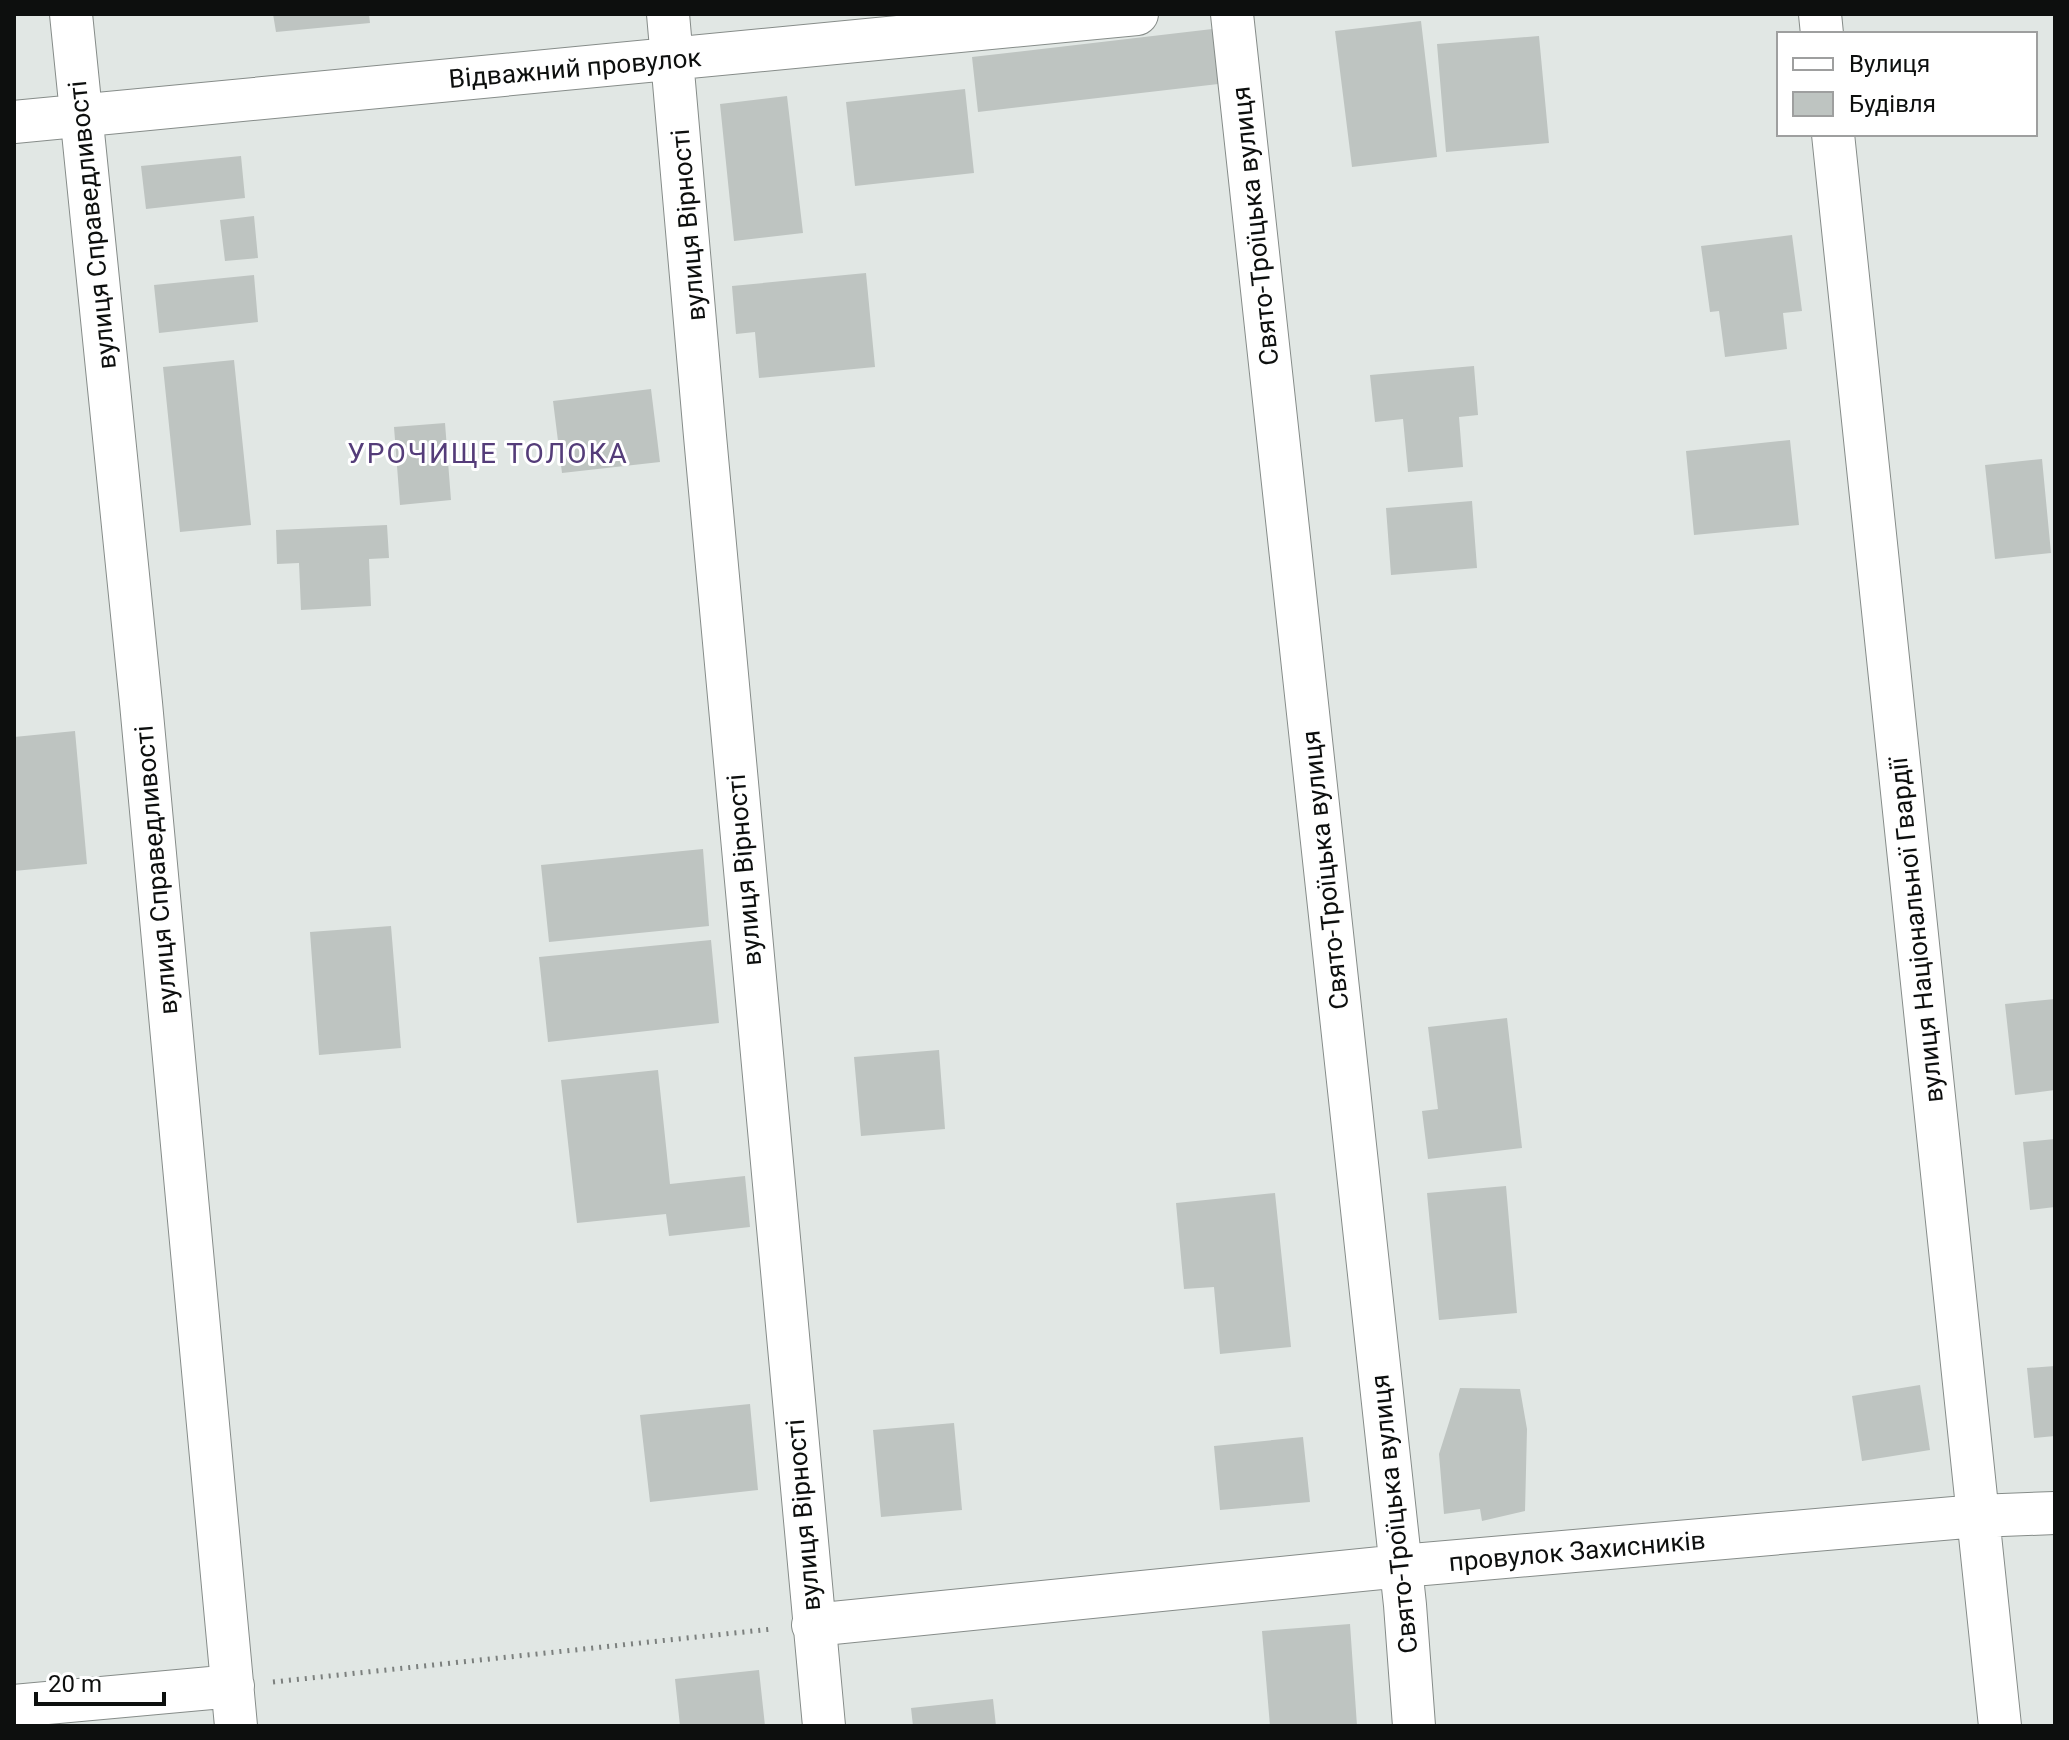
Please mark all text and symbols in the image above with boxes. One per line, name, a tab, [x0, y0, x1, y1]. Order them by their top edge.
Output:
legend	[1777, 32, 2037, 136]
street label: Відважний провулок	[447, 42, 703, 94]
text: Вулиця	[1849, 50, 1930, 78]
street label: вулиця Справедливості	[62, 79, 122, 371]
street label: Свято-Троїцька вулиця	[1225, 85, 1285, 367]
text: Будівля	[1849, 90, 1936, 118]
street label: вулиця Вірності	[665, 128, 711, 322]
district label: УРОЧИЩЕ ТОЛОКА	[347, 437, 629, 470]
street label: вулиця Справедливості	[128, 724, 184, 1016]
street label: Свято-Троїцька вулиця	[1295, 729, 1355, 1011]
street label: вулиця Національної Гвардії	[1883, 754, 1949, 1104]
street label: вулиця Вірності	[721, 773, 767, 967]
street label: Свято-Троїцька вулиця	[1364, 1373, 1424, 1655]
street label: вулиця Вірності	[780, 1418, 826, 1612]
street label: провулок Захисників	[1447, 1525, 1707, 1577]
scale bar	[36, 1656, 164, 1706]
text: 20 m	[48, 1670, 102, 1698]

